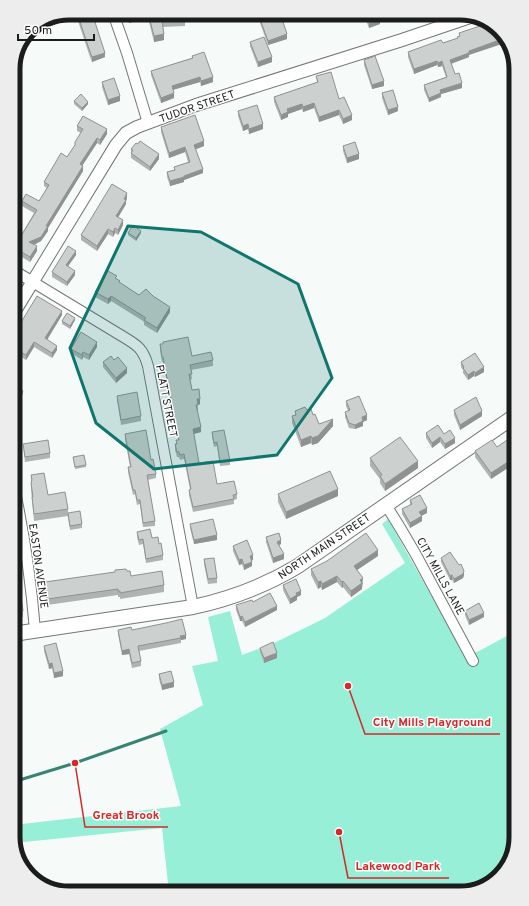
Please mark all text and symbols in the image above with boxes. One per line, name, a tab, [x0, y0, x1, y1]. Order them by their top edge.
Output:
scale bar	[18, 16, 94, 42]
text: 50 m	[24, 23, 52, 39]
street label: TUDOR STREET	[158, 87, 237, 126]
street label: PLATT STREET	[152, 363, 180, 439]
street label: NORTH MAIN STREET	[276, 511, 373, 583]
street label: EASTON AVENUE	[25, 523, 51, 610]
street label: CITY MILLS LANE	[413, 535, 467, 618]
callout: City Mills Playground	[365, 710, 500, 734]
text: City Mills Playground	[373, 715, 491, 731]
callout: Great Brook	[85, 803, 168, 827]
text: Great Brook	[92, 808, 160, 824]
callout: Lakewood Park	[348, 854, 449, 878]
text: Lakewood Park	[356, 859, 441, 875]

